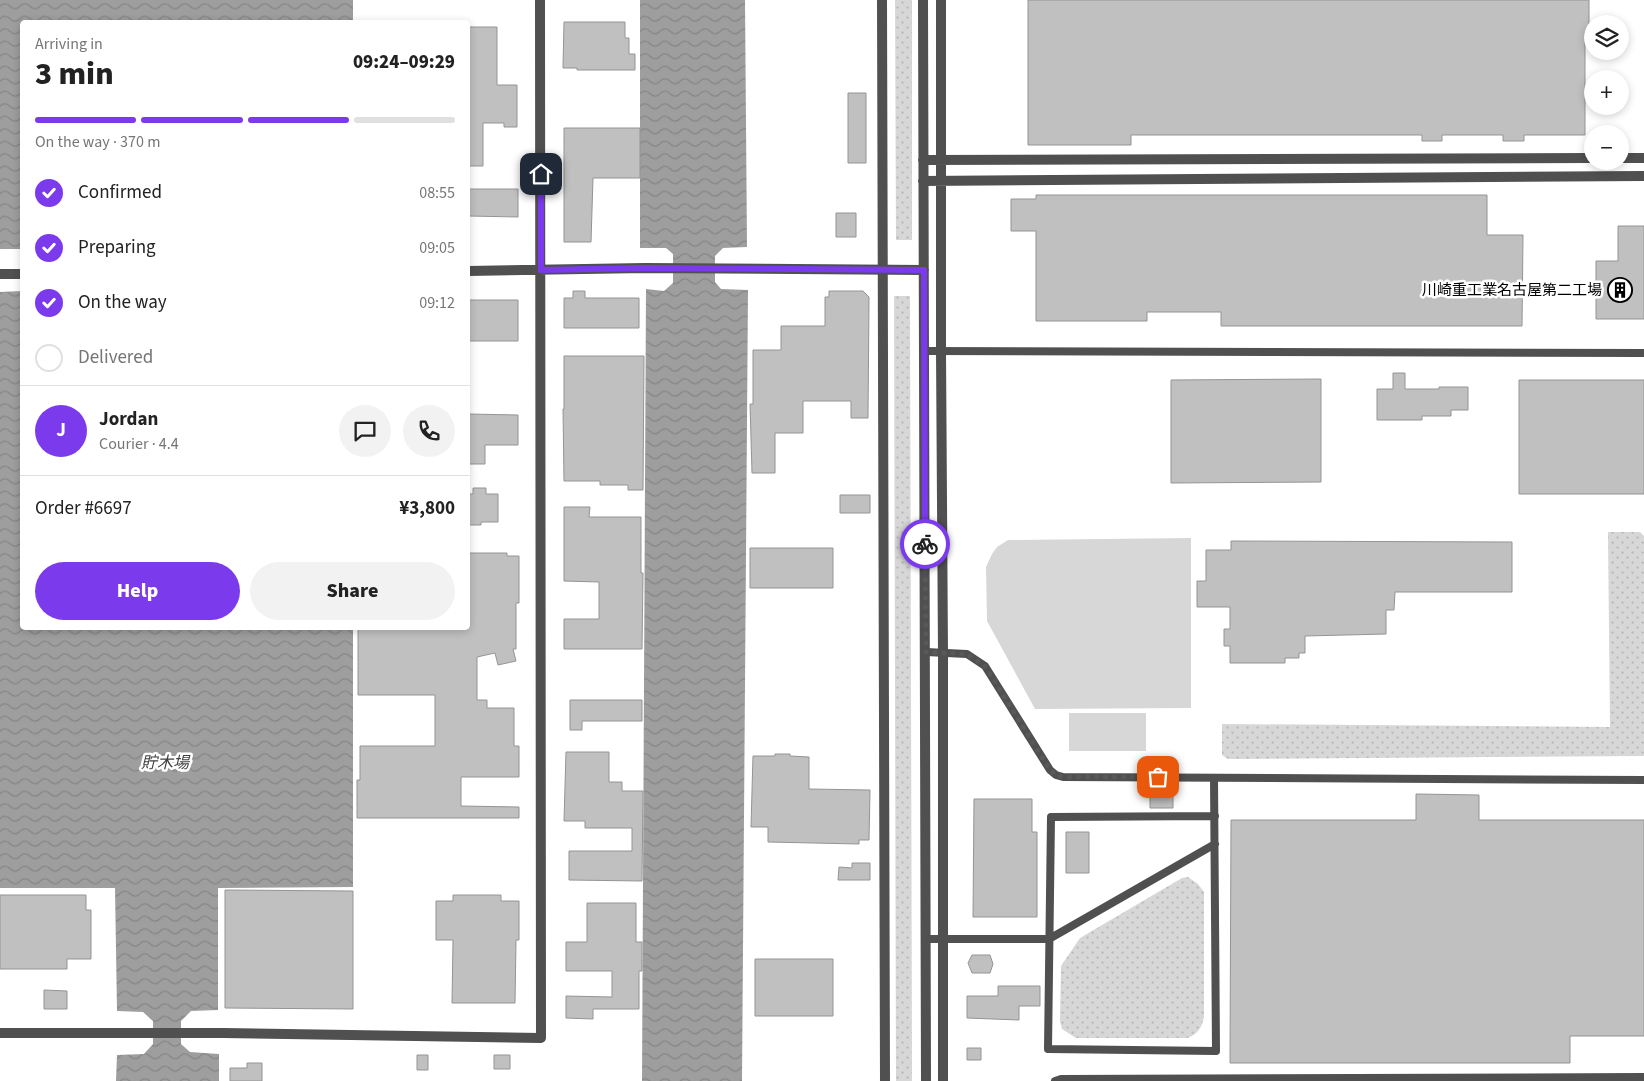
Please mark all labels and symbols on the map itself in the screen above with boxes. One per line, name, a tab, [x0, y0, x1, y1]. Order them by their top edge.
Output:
pin	[520, 153, 562, 195]
building icon: 川崎重工業名古屋第二工場	[1607, 277, 1633, 303]
place label: 川崎重工業名古屋第二工場	[1422, 280, 1602, 301]
courier	[900, 519, 950, 569]
water label: 貯木場	[141, 752, 191, 774]
pin	[1137, 756, 1179, 798]

